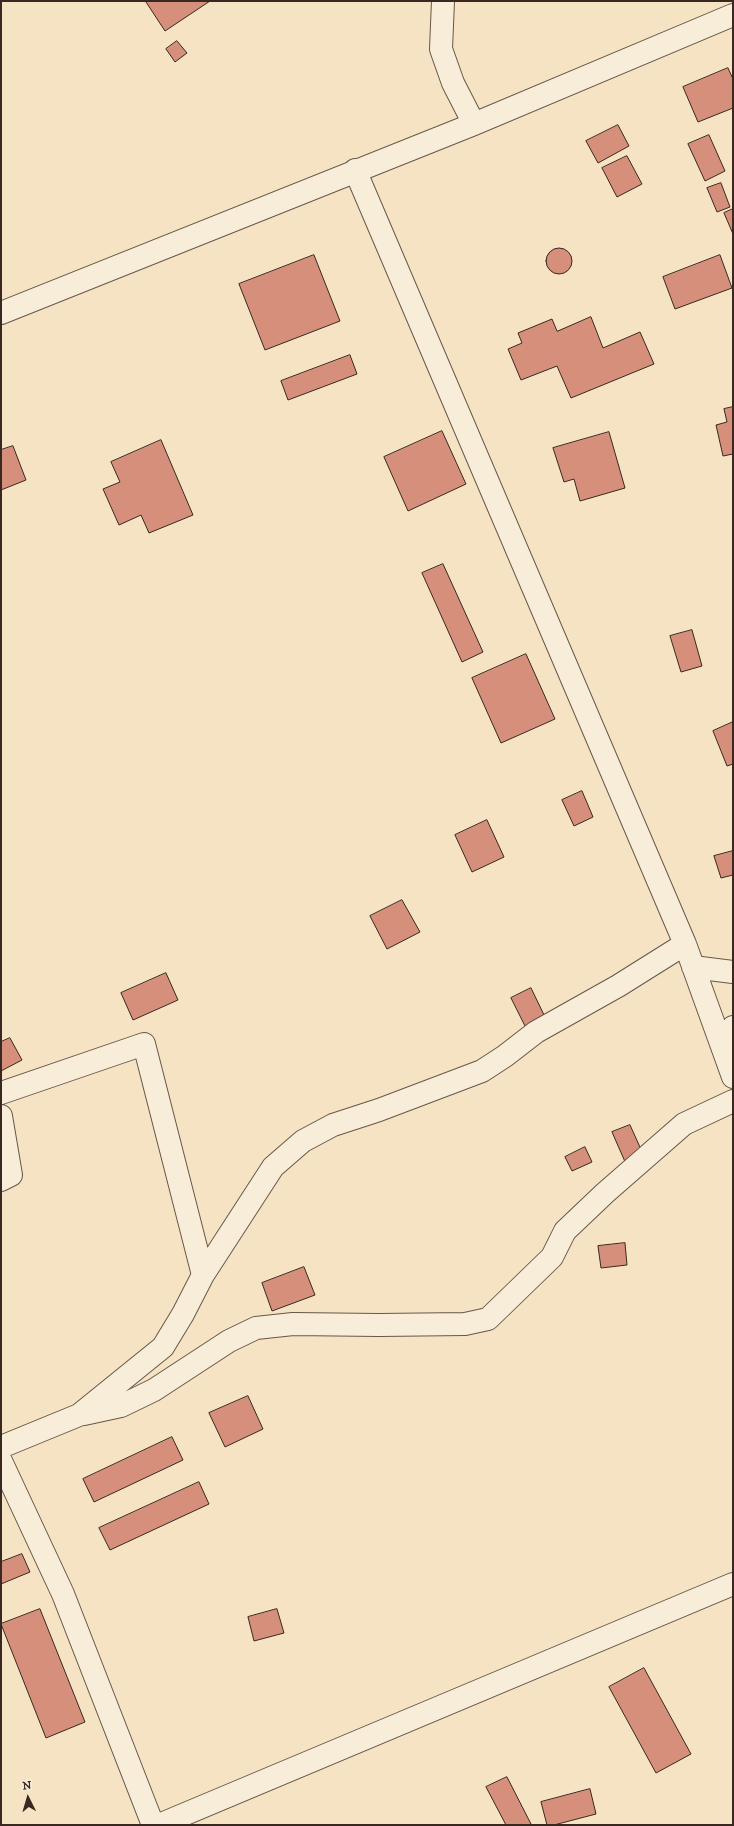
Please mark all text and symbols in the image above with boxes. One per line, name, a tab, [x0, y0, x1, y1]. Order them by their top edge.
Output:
north arrow	[8, 1778, 48, 1818]
text: N	[22, 1779, 32, 1793]

